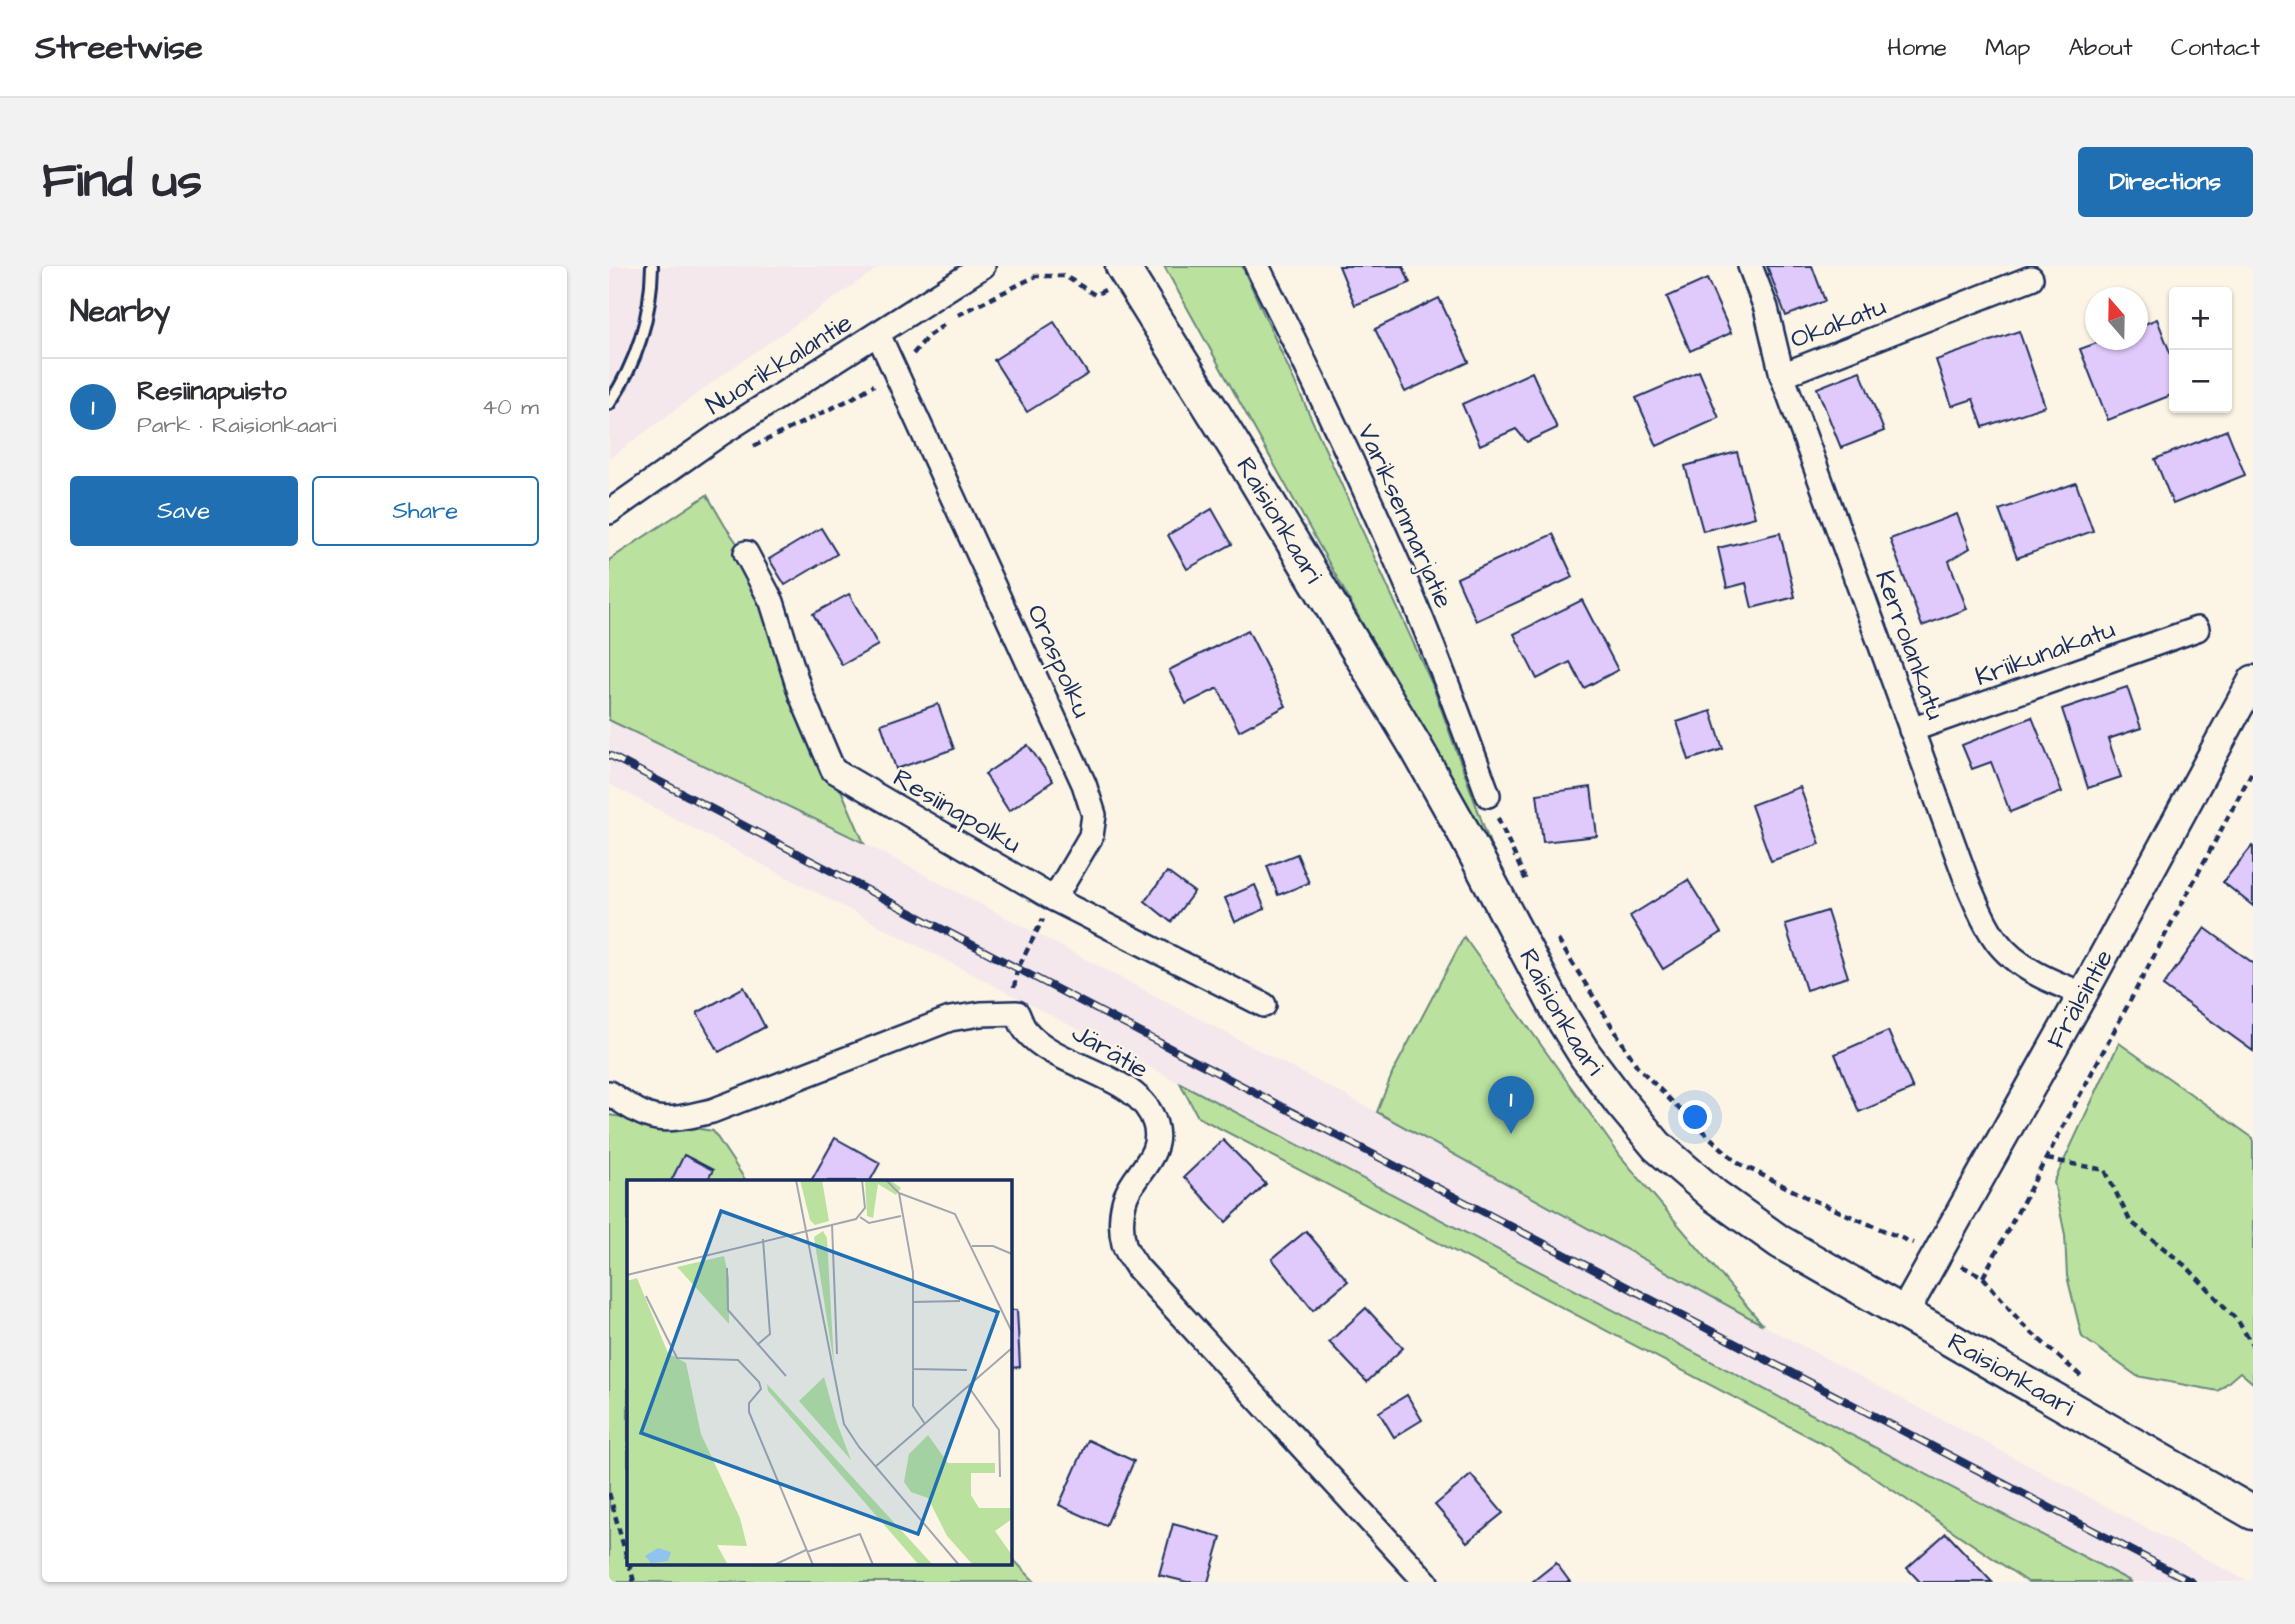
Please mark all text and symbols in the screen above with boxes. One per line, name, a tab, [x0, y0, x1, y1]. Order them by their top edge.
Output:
text: Streetwise	[35, 25, 203, 71]
text: Home	[1887, 31, 1947, 65]
text: Map	[1985, 31, 2030, 65]
text: About	[2068, 31, 2133, 65]
text: Contact	[2171, 31, 2260, 65]
button: Directions	[2078, 147, 2253, 217]
text: Find us	[42, 148, 202, 216]
north arrow	[2085, 287, 2148, 350]
map controls	[2169, 287, 2232, 413]
button: +	[2169, 287, 2232, 350]
street label: Okakatu	[1785, 288, 1891, 358]
text: Nearby	[70, 291, 170, 333]
street label: Nuorikkalantie	[699, 305, 859, 423]
button: −	[2169, 350, 2232, 413]
text: Resiinapuisto	[137, 373, 287, 409]
text: 1	[92, 391, 94, 423]
text: 40 m	[482, 391, 539, 423]
text: Park · Raisionkaari	[137, 409, 337, 441]
street label: Variksenmarjatie	[1348, 418, 1462, 614]
street label: Raisionkaari	[1228, 450, 1331, 590]
button: Save	[70, 476, 298, 546]
button: Share	[312, 476, 539, 546]
street label: Kerrolankatu	[1866, 565, 1954, 725]
street label: Oraspolku	[1018, 599, 1100, 723]
street label: Kriikunakatu	[1970, 611, 2120, 695]
street label: Resiinapolku	[886, 760, 1028, 862]
street label: Raisionkaari	[1510, 942, 1612, 1083]
street label: Frälsintie	[2038, 943, 2122, 1055]
street label: Järätie	[1065, 1015, 1155, 1087]
pin: 1	[1488, 1076, 1534, 1134]
your location	[1678, 1100, 1712, 1134]
inset map	[627, 1180, 1011, 1564]
street label: Raisionkaari	[1941, 1324, 2082, 1425]

